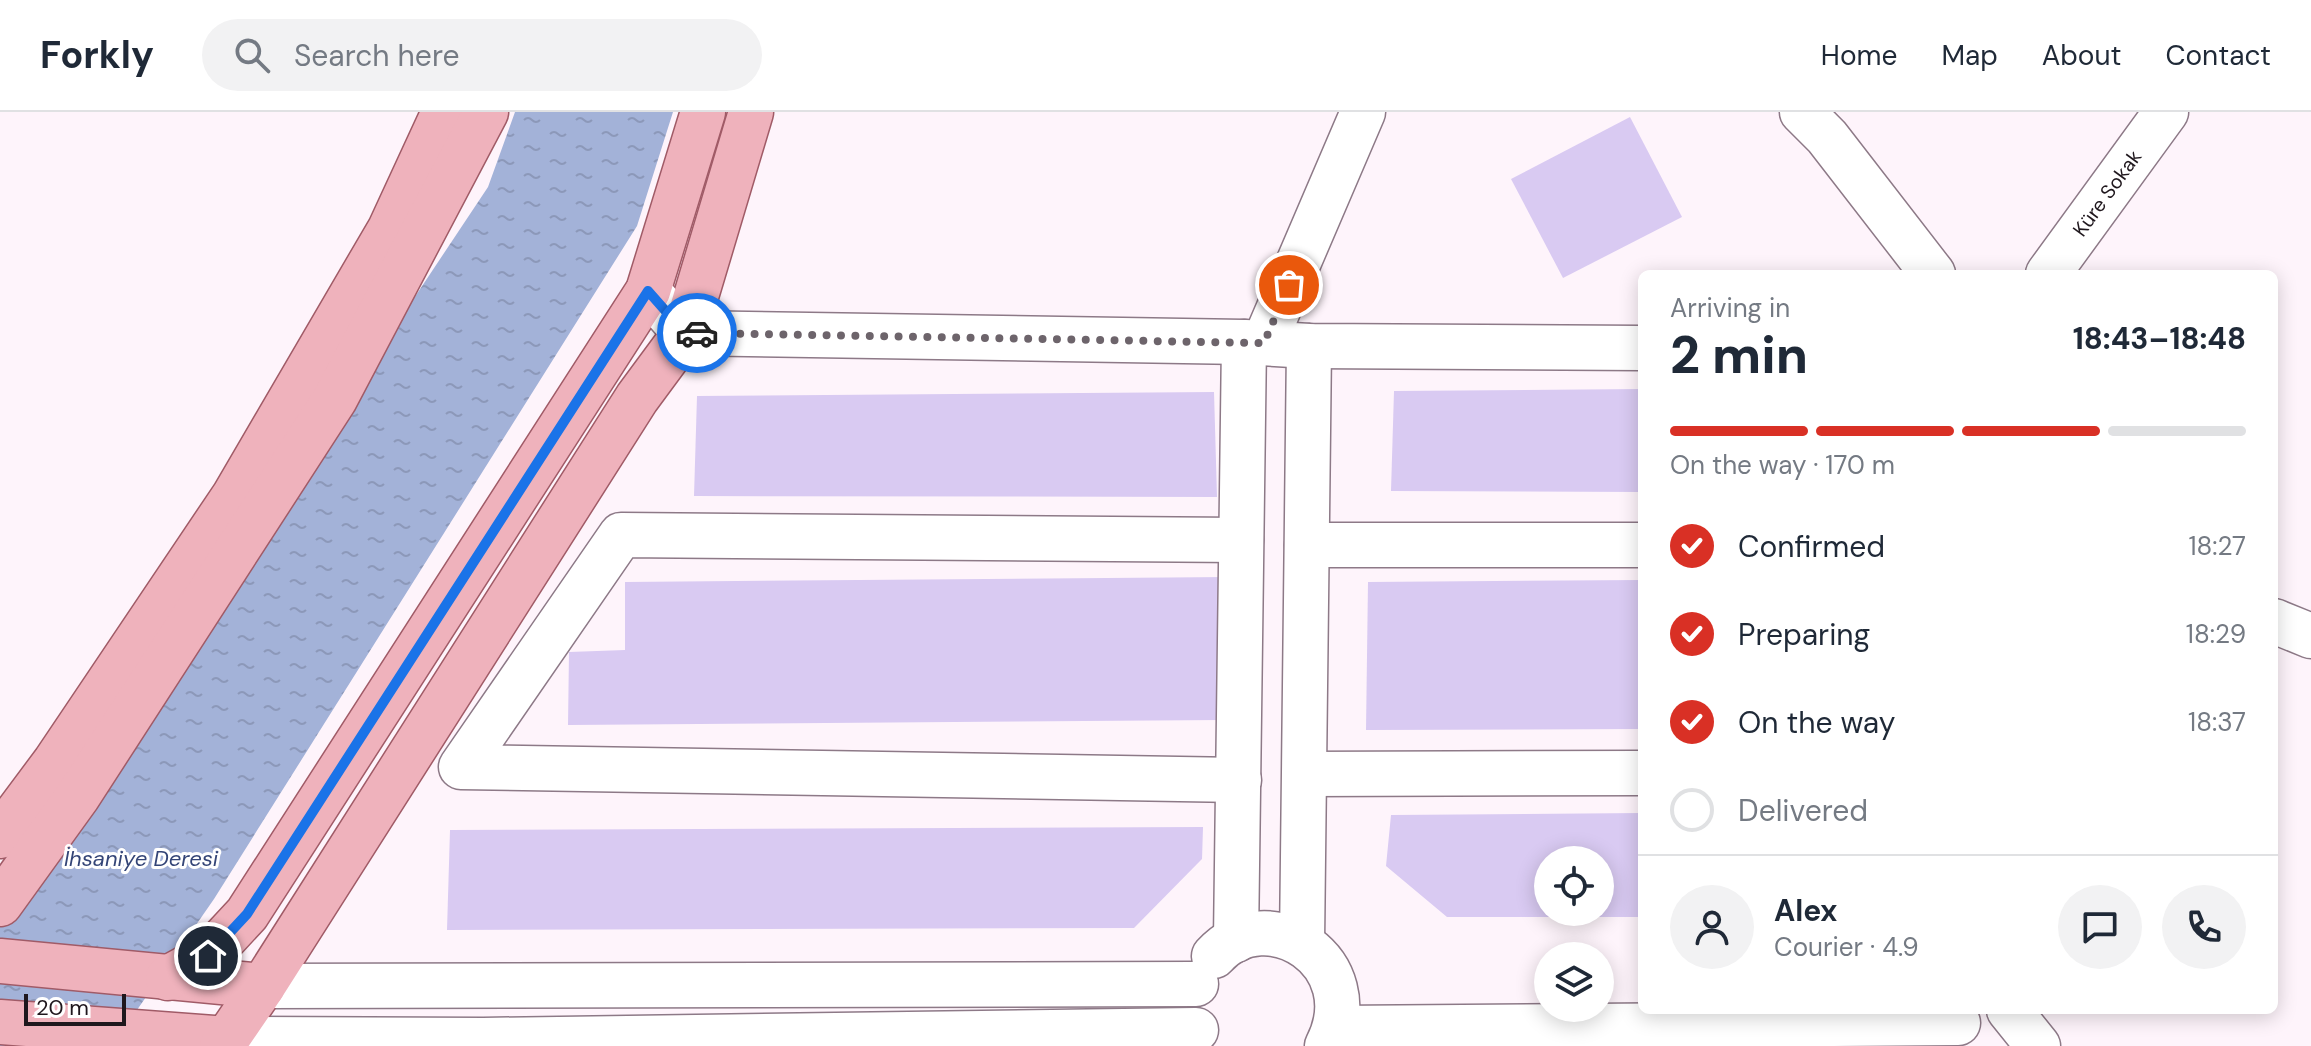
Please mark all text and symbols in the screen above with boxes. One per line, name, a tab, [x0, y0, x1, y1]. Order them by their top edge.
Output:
search box	[202, 19, 762, 91]
text: Forkly	[40, 30, 154, 80]
icon: search	[230, 33, 274, 77]
text: Search here	[294, 36, 459, 75]
text: Home	[1821, 37, 1897, 74]
text: Map	[1941, 37, 1998, 74]
text: About	[2042, 37, 2121, 74]
text: Contact	[2165, 37, 2271, 74]
street label: Küre Sokak	[2067, 145, 2147, 241]
pin	[1255, 251, 1323, 319]
icon: bag	[1267, 263, 1311, 307]
text: Arriving in	[1670, 291, 1790, 325]
courier	[657, 293, 737, 373]
icon: car	[675, 311, 719, 355]
text: 18:43–18:48	[2073, 319, 2246, 358]
text: 2 min	[1670, 321, 1808, 389]
text: On the way · 170 m	[1670, 448, 1895, 482]
icon: check	[1670, 524, 1714, 568]
text: Confirmed	[1738, 527, 1885, 566]
text: 18:27	[2188, 529, 2246, 563]
icon: check	[1670, 612, 1714, 656]
text: Preparing	[1738, 615, 1870, 654]
text: 18:29	[2186, 617, 2246, 651]
icon: check	[1670, 700, 1714, 744]
text: On the way	[1738, 703, 1895, 742]
text: 18:37	[2188, 705, 2246, 739]
text: Delivered	[1738, 791, 1868, 830]
water label: İhsaniye Deresi	[64, 844, 219, 873]
map controls	[1534, 846, 1614, 1022]
button: locate	[1534, 846, 1614, 926]
button: person	[1670, 885, 1754, 969]
button: chat	[2058, 885, 2142, 969]
button: phone	[2162, 885, 2246, 969]
text: Alex	[1774, 891, 1837, 930]
pin	[174, 922, 242, 990]
text: Courier · 4.9	[1774, 930, 1919, 964]
icon: home	[186, 934, 230, 978]
button: layers	[1534, 942, 1614, 1022]
scale bar	[24, 990, 126, 1026]
text: 20 m	[36, 993, 89, 1022]

